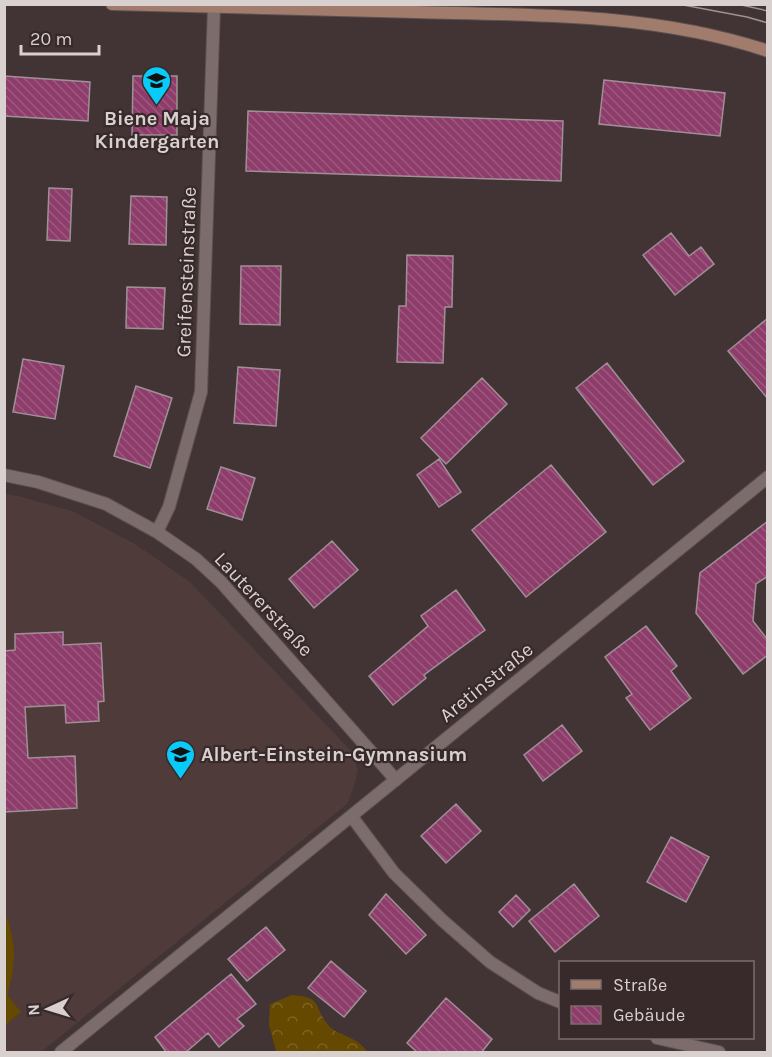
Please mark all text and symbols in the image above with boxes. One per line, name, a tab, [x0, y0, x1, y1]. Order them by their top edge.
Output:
scale bar	[21, 18, 99, 56]
text: 20 m	[30, 28, 72, 50]
school or university icon: Biene Maja Kindergarten	[141, 64, 173, 106]
place label: Biene Maja Kindergarten	[95, 107, 219, 153]
street label: Greifensteinstraße	[172, 186, 201, 358]
street label: Lautererstraße	[210, 548, 318, 661]
street label: Aretinstraße	[435, 638, 538, 727]
school or university icon: Albert-Einstein-Gymnasium	[164, 738, 196, 780]
place label: Albert-Einstein-Gymnasium	[201, 743, 467, 766]
legend	[559, 961, 754, 1039]
text: Straße	[613, 974, 667, 996]
north arrow	[18, 979, 78, 1039]
text: N	[24, 1004, 43, 1016]
text: Gebäude	[613, 1004, 685, 1026]

